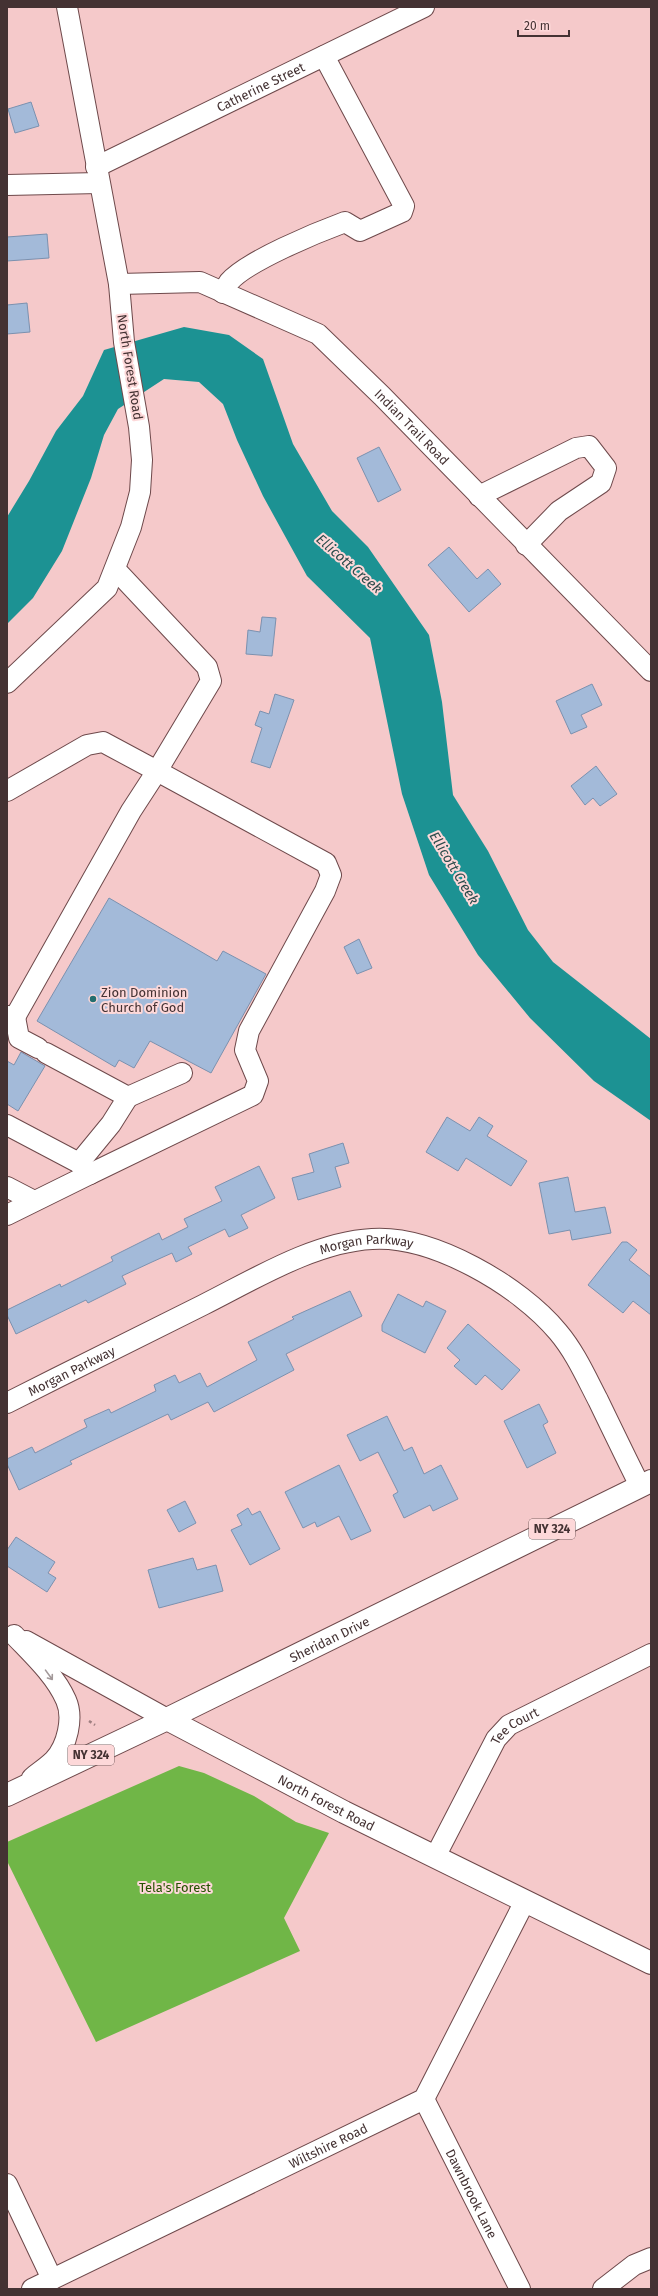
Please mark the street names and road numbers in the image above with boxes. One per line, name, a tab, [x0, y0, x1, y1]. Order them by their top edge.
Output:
street label: Catherine Street	[214, 59, 307, 115]
street label: North Forest Road	[114, 313, 146, 421]
street label: Indian Trail Road	[372, 386, 452, 468]
street label: Morgan Parkway	[317, 1231, 416, 1257]
street label: Morgan Parkway	[25, 1342, 118, 1399]
road number: NY 324	[529, 1519, 575, 1539]
street label: Sheridan Drive	[287, 1613, 372, 1665]
street label: Tee Court	[487, 1704, 541, 1747]
road number: NY 324	[68, 1745, 114, 1765]
street label: North Forest Road	[276, 1771, 377, 1833]
street label: Wiltshire Road	[286, 2120, 370, 2171]
street label: Dawnbrook Lane	[443, 2146, 501, 2241]

